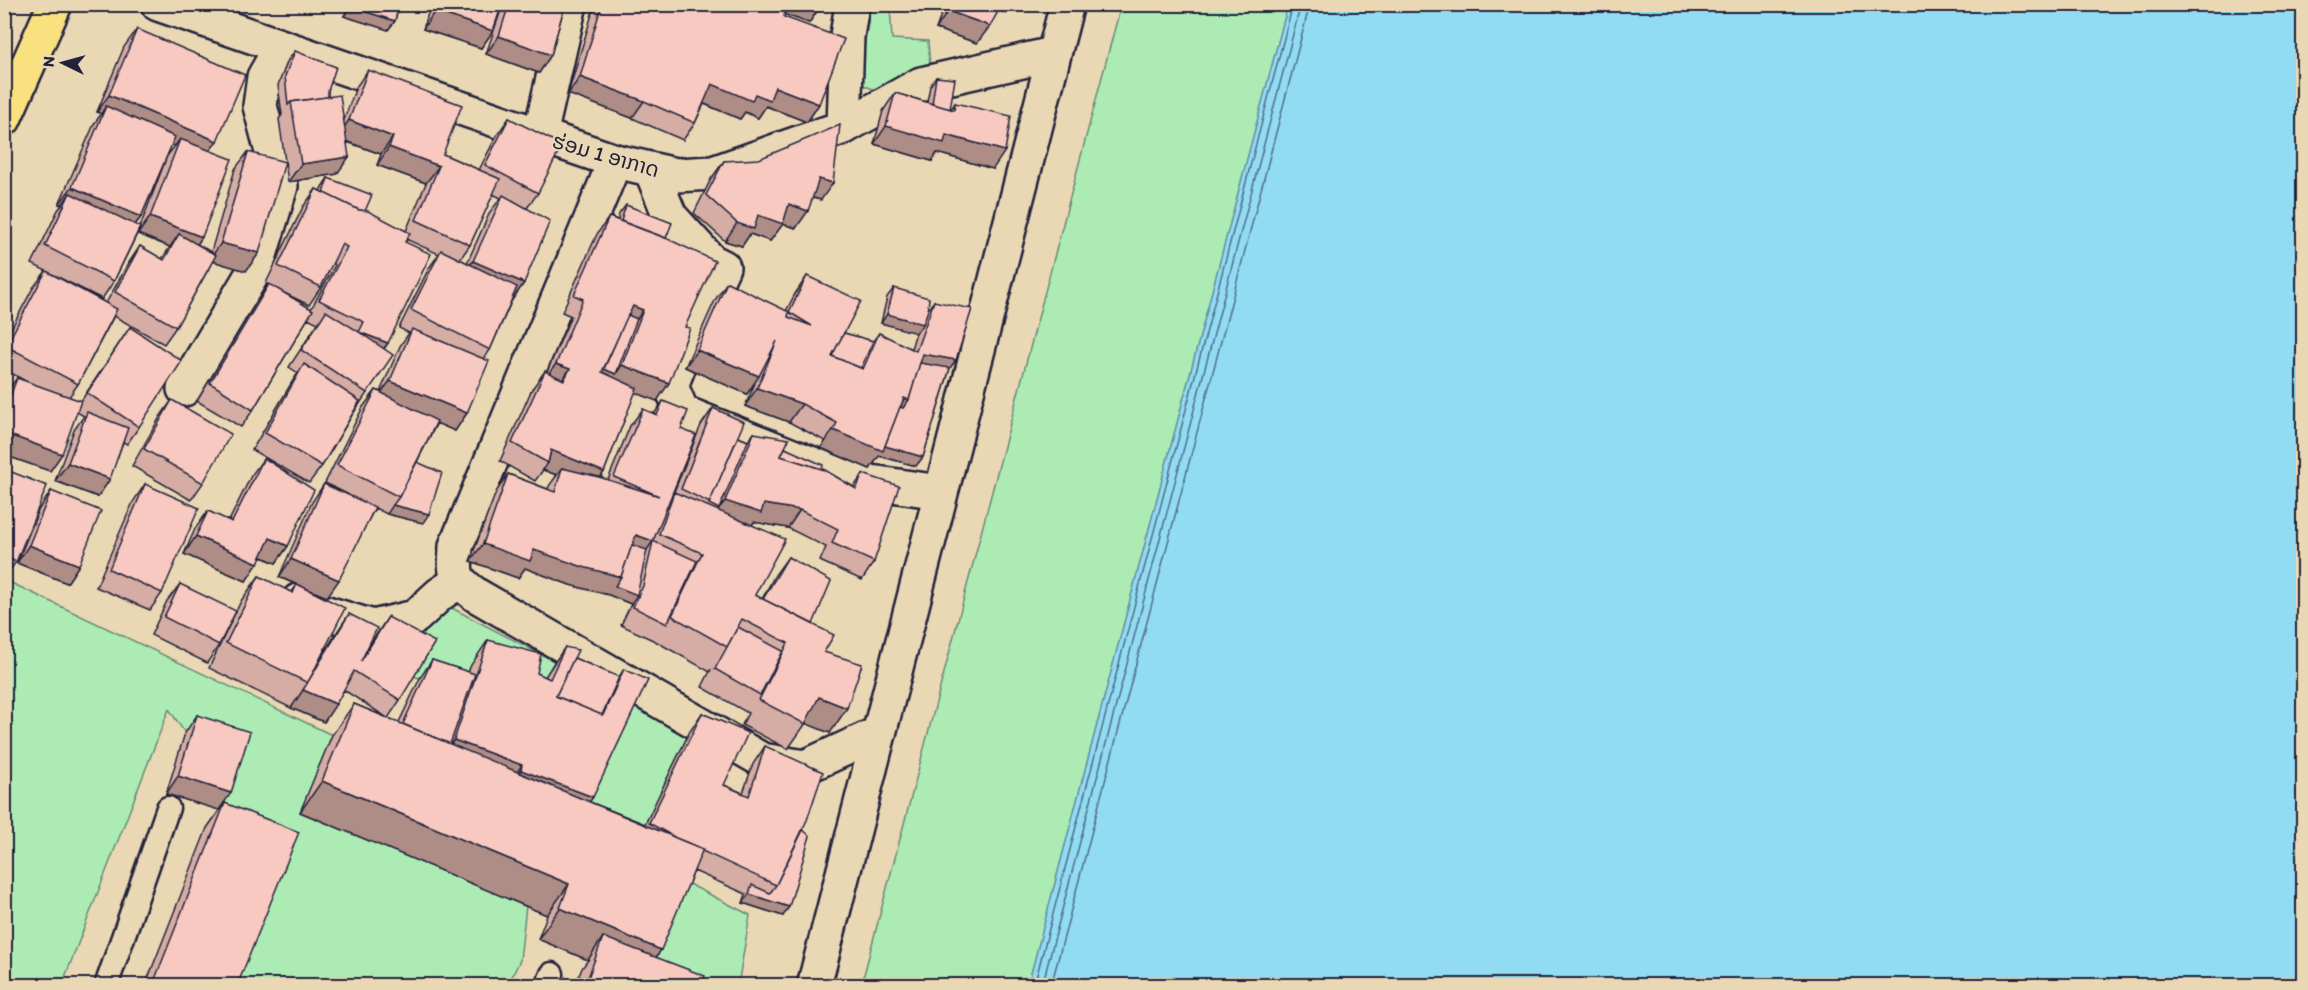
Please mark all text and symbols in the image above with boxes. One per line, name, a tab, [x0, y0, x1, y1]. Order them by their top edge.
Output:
north arrow	[33, 33, 93, 93]
text: N	[39, 56, 58, 68]
street label: ຮ່ອມ 1 ອາກາດ	[550, 128, 662, 182]

